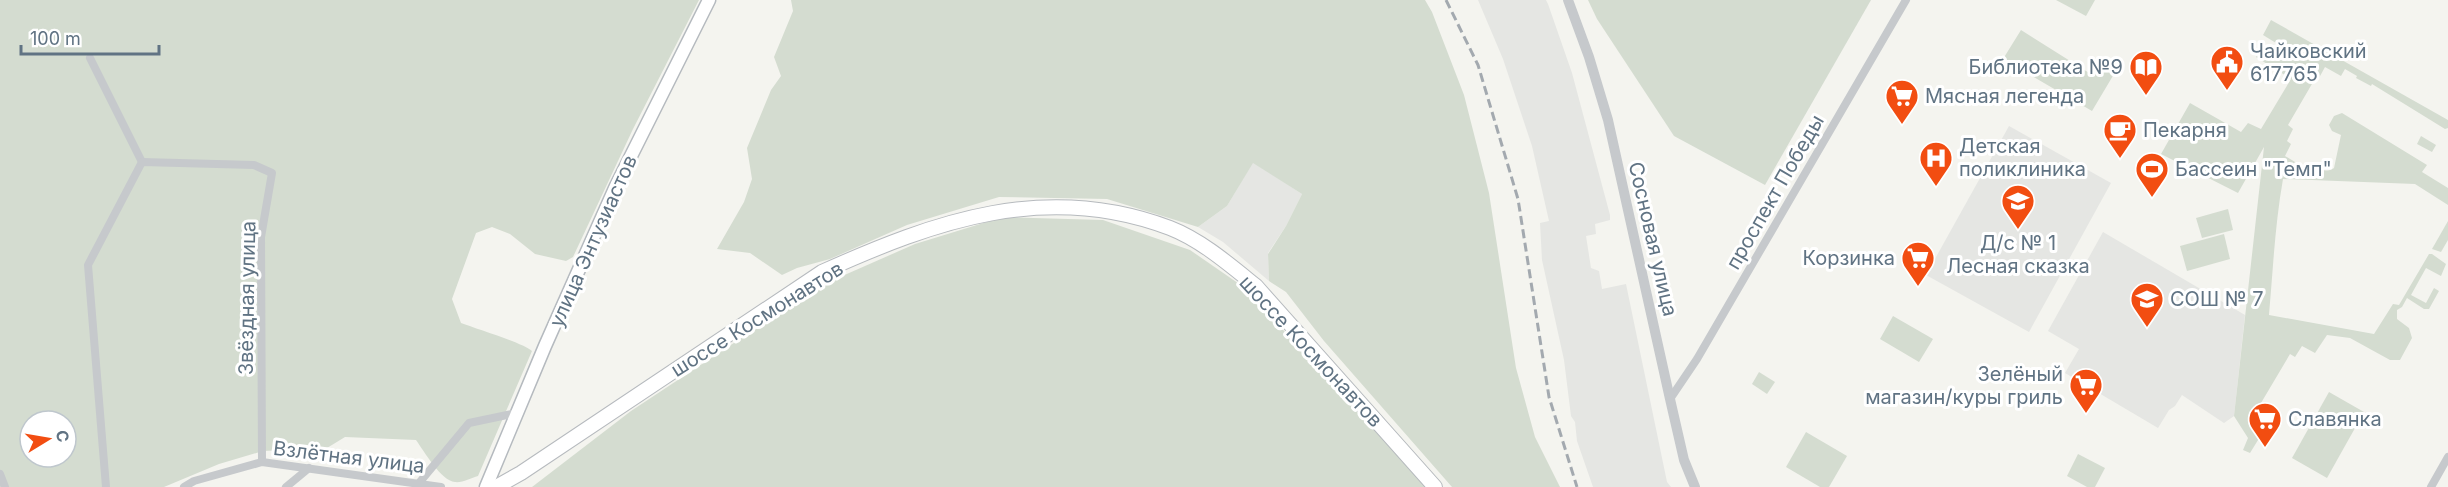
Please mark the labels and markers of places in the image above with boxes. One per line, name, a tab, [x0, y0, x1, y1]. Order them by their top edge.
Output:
place label: Чайковский 617765	[2250, 39, 2367, 86]
public building icon: Чайковский 617765	[2209, 44, 2245, 91]
library icon: Библиотека №9	[2128, 49, 2164, 96]
place label: Библиотека №9	[1968, 55, 2123, 79]
supermarket icon: Мясная легенда	[1884, 78, 1920, 125]
place label: Мясная легенда	[1925, 84, 2084, 108]
cafe icon: Пекарня	[2102, 112, 2138, 159]
place label: Пекарня	[2143, 118, 2227, 142]
place label: Детская поликлиника	[1959, 134, 2086, 181]
hospital icon: Детская поликлиника	[1918, 140, 1954, 187]
sports icon: Бассеин "Темп"	[2134, 151, 2170, 198]
place label: Бассеин "Темп"	[2175, 157, 2332, 181]
school or university icon: Д/с № 1 Лесная сказка	[2000, 183, 2036, 230]
place label: Д/с № 1 Лесная сказка	[1946, 231, 2090, 278]
supermarket icon: Корзинка	[1900, 240, 1936, 287]
place label: Корзинка	[1803, 246, 1895, 270]
school or university icon: СОШ № 7	[2129, 281, 2165, 328]
place label: СОШ № 7	[2170, 287, 2263, 311]
place label: Зелёный магазин/куры гриль	[1865, 362, 2063, 409]
supermarket icon: Зелёный магазин/куры гриль	[2068, 367, 2104, 414]
supermarket icon: Славянка	[2247, 401, 2283, 448]
place label: Славянка	[2288, 407, 2382, 431]

